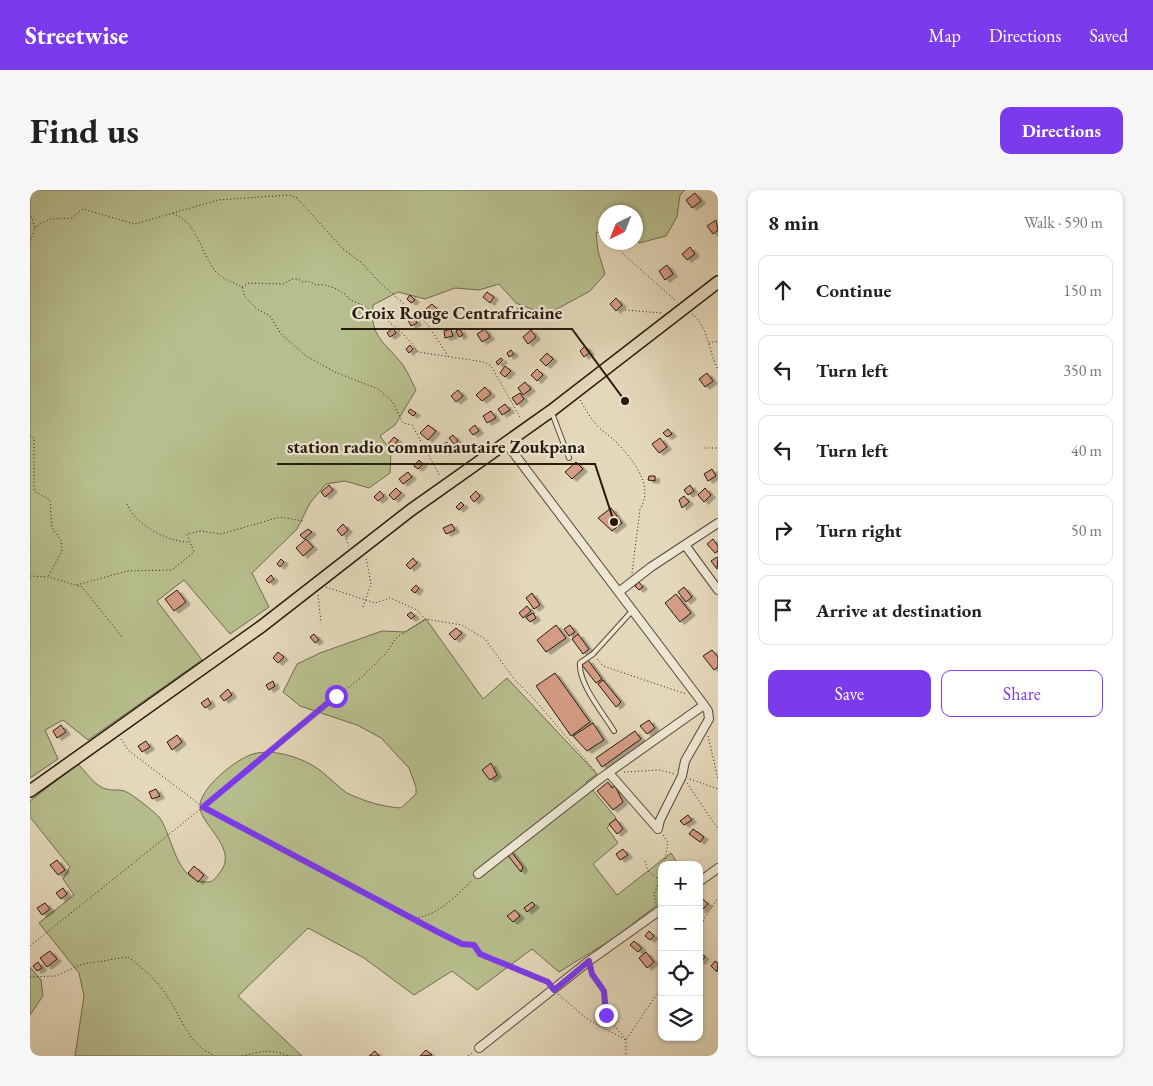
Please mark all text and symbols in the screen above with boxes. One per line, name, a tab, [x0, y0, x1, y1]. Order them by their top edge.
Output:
text: Streetwise	[25, 20, 128, 51]
text: Map	[929, 24, 961, 47]
text: Directions	[989, 24, 1061, 47]
text: Saved	[1089, 24, 1128, 47]
button: Directions	[1000, 107, 1123, 154]
text: Find us	[30, 108, 139, 153]
north arrow	[598, 205, 643, 250]
text: 8 min	[768, 209, 819, 236]
text: Walk · 590 m	[1024, 212, 1103, 233]
icon: ahead	[769, 276, 797, 304]
text: Continue	[816, 278, 891, 303]
text: 150 m	[1063, 280, 1102, 301]
callout: Croix Rouge Centrafricaine	[341, 296, 572, 329]
text: Croix Rouge Centrafricaine	[352, 301, 563, 324]
icon: left	[769, 356, 797, 384]
text: Turn left	[816, 358, 888, 383]
text: 350 m	[1063, 360, 1102, 381]
callout: station radio communautaire Zoukpana	[277, 431, 595, 464]
text: station radio communautaire Zoukpana	[287, 435, 585, 458]
icon: left	[769, 436, 797, 464]
text: Turn left	[816, 438, 888, 463]
text: 40 m	[1071, 440, 1102, 461]
icon: right	[769, 516, 797, 544]
text: Turn right	[816, 518, 902, 543]
text: 50 m	[1071, 520, 1102, 541]
icon: arrive	[769, 596, 797, 624]
text: Arrive at destination	[816, 598, 982, 623]
button: Save	[768, 670, 931, 717]
button: Share	[941, 670, 1103, 717]
route start	[325, 685, 348, 708]
map controls	[658, 861, 703, 1041]
button: +	[658, 861, 703, 906]
button: −	[658, 906, 703, 951]
button: locate	[658, 951, 703, 996]
button: layers	[658, 996, 703, 1041]
route end	[595, 1004, 618, 1027]

